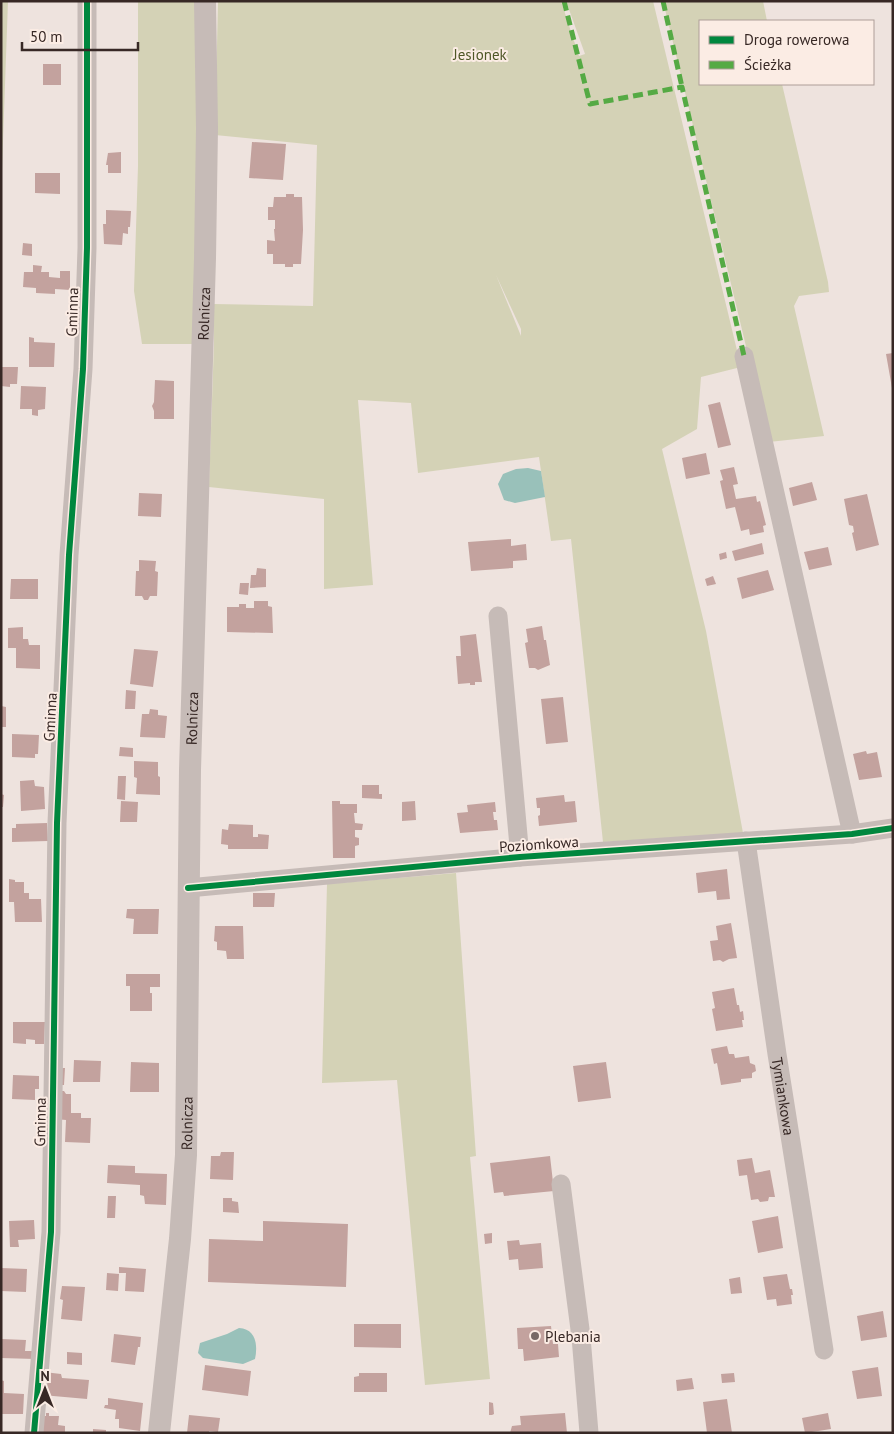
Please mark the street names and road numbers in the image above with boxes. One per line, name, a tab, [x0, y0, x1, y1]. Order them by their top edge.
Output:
street label: Rolnicza	[193, 286, 214, 341]
street label: Gminna	[62, 287, 82, 337]
street label: Rolnicza	[181, 691, 202, 745]
street label: Gminna	[39, 692, 61, 742]
street label: Poziomkowa	[498, 832, 580, 856]
street label: Tymiankowa	[768, 1056, 799, 1137]
street label: Rolnicza	[177, 1096, 196, 1150]
street label: Gminna	[30, 1097, 50, 1147]

